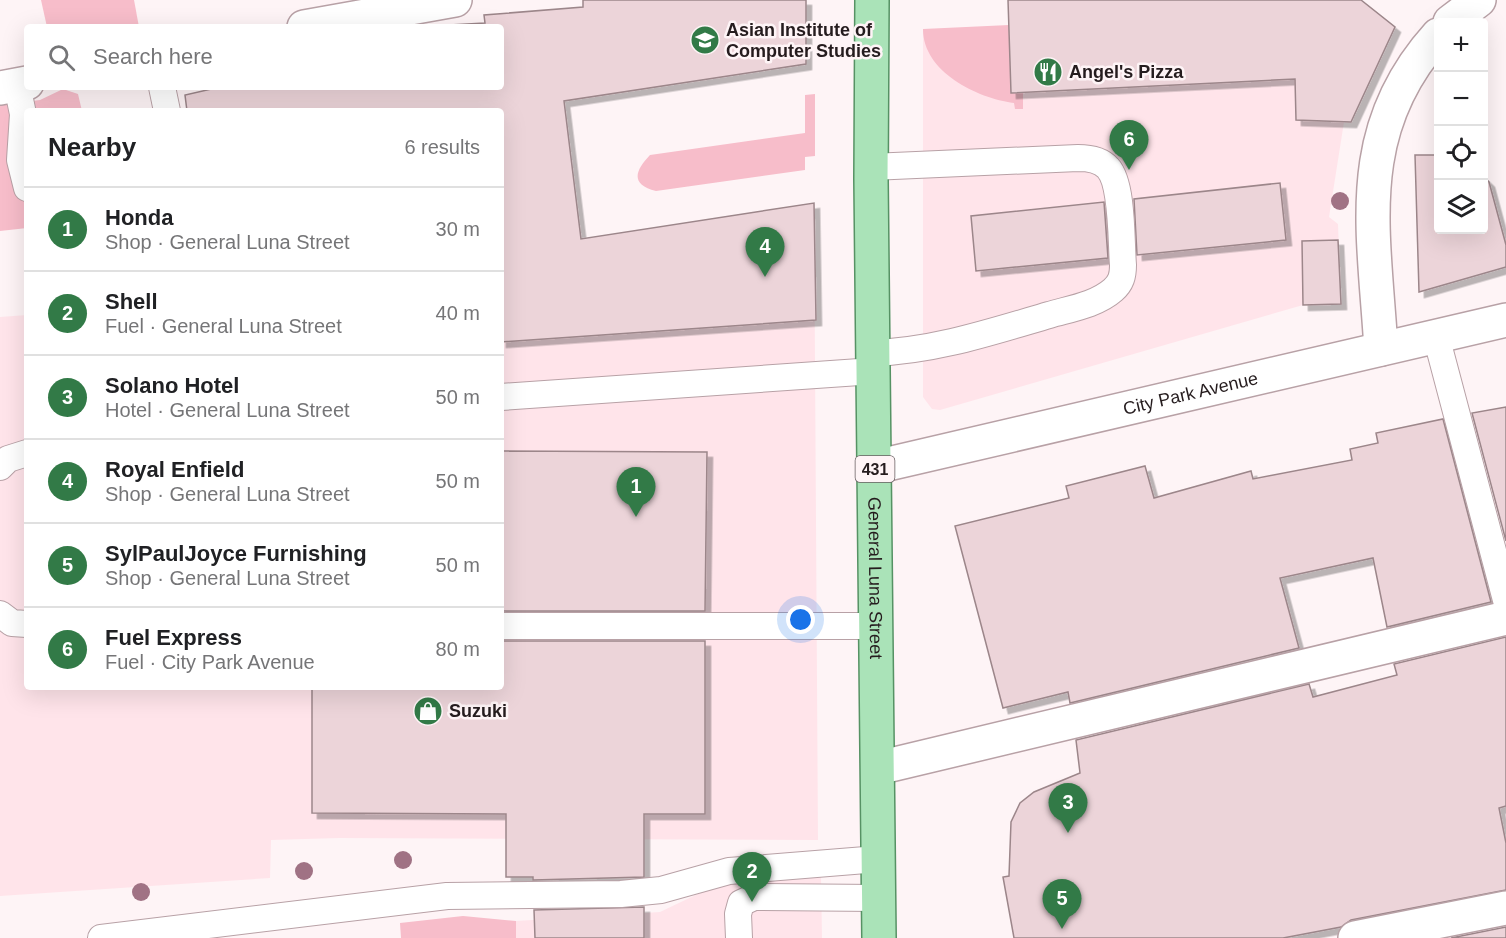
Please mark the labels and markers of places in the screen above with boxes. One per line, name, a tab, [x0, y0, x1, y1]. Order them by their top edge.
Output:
place label: Asian Institute of Computer Studies	[726, 20, 881, 61]
school or university icon: Asian Institute of Computer Studies	[689, 24, 721, 56]
restaurant icon: Angel's Pizza	[1032, 56, 1064, 88]
place label: Angel's Pizza	[1069, 62, 1184, 82]
pin: 6	[1110, 120, 1148, 170]
pin: 4	[746, 228, 784, 277]
pin: 1	[616, 468, 656, 517]
shop icon: Suzuki	[412, 695, 444, 727]
place label: Suzuki	[449, 701, 507, 721]
pin: 3	[1048, 784, 1088, 833]
pin: 2	[732, 852, 771, 902]
pin: 5	[1042, 880, 1082, 929]

